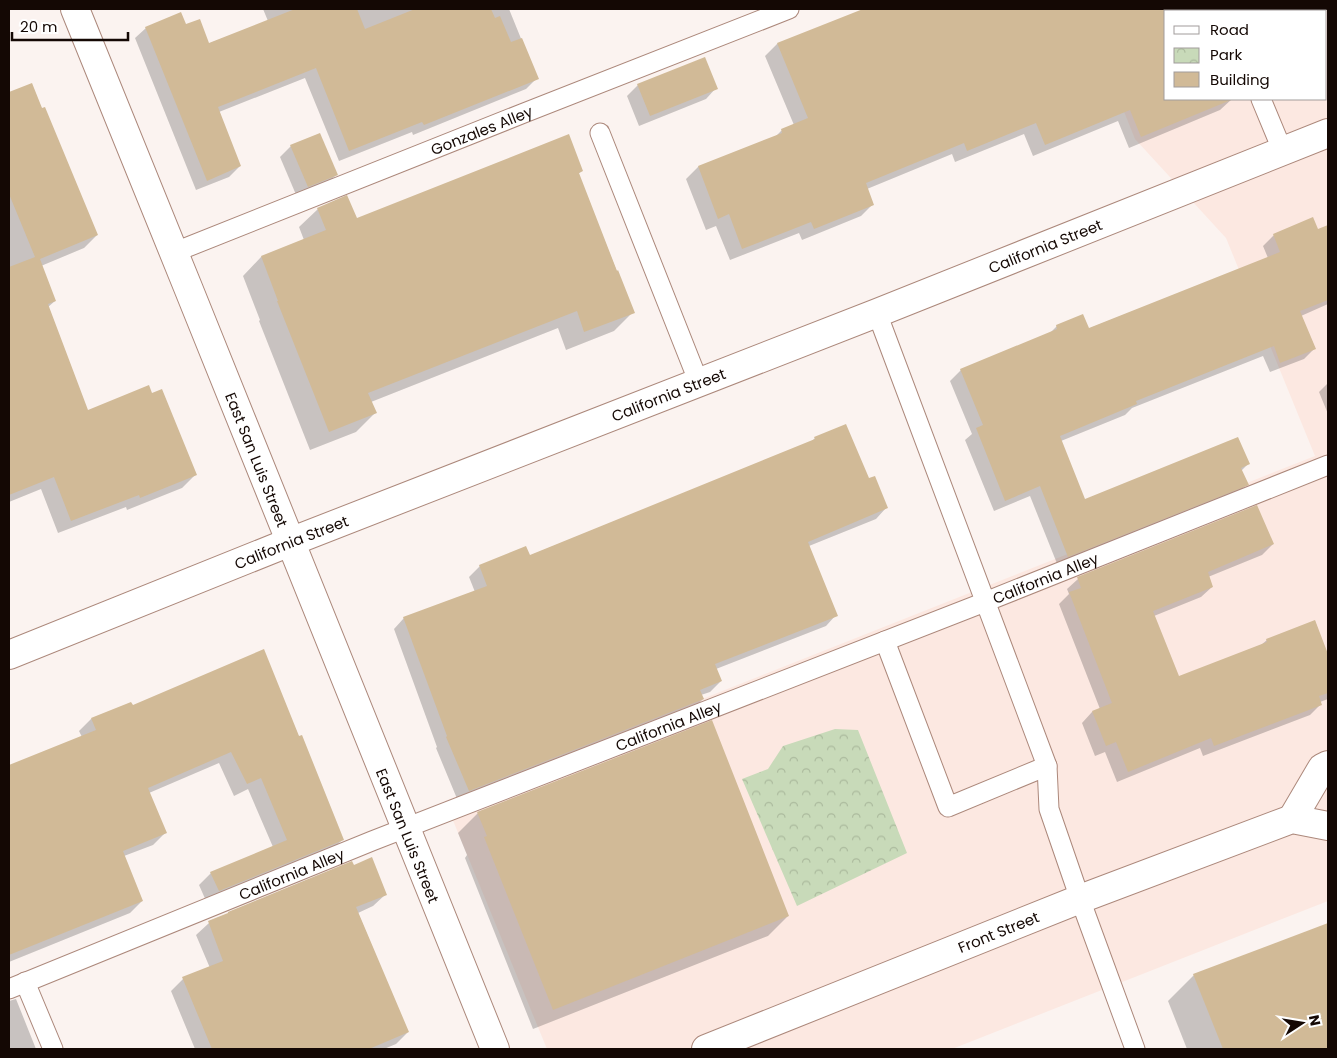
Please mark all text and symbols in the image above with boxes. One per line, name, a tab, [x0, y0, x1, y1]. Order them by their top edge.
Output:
scale bar	[12, 10, 129, 42]
legend	[1164, 10, 1327, 100]
text: 20 m	[20, 16, 58, 37]
text: Road	[1210, 19, 1249, 40]
text: Park	[1210, 44, 1242, 65]
text: Building	[1210, 69, 1270, 90]
street label: Gonzales Alley	[428, 100, 536, 160]
street label: California Street	[985, 214, 1105, 278]
street label: California Street	[608, 363, 728, 426]
street label: East San Luis Street	[221, 389, 293, 530]
street label: California Street	[231, 510, 351, 574]
street label: California Alley	[989, 547, 1102, 608]
street label: California Alley	[612, 695, 725, 756]
street label: East San Luis Street	[371, 765, 445, 906]
street label: California Alley	[236, 843, 348, 905]
street label: Front Street	[955, 906, 1042, 957]
north arrow	[1277, 998, 1327, 1048]
text: N	[1304, 1013, 1326, 1028]

